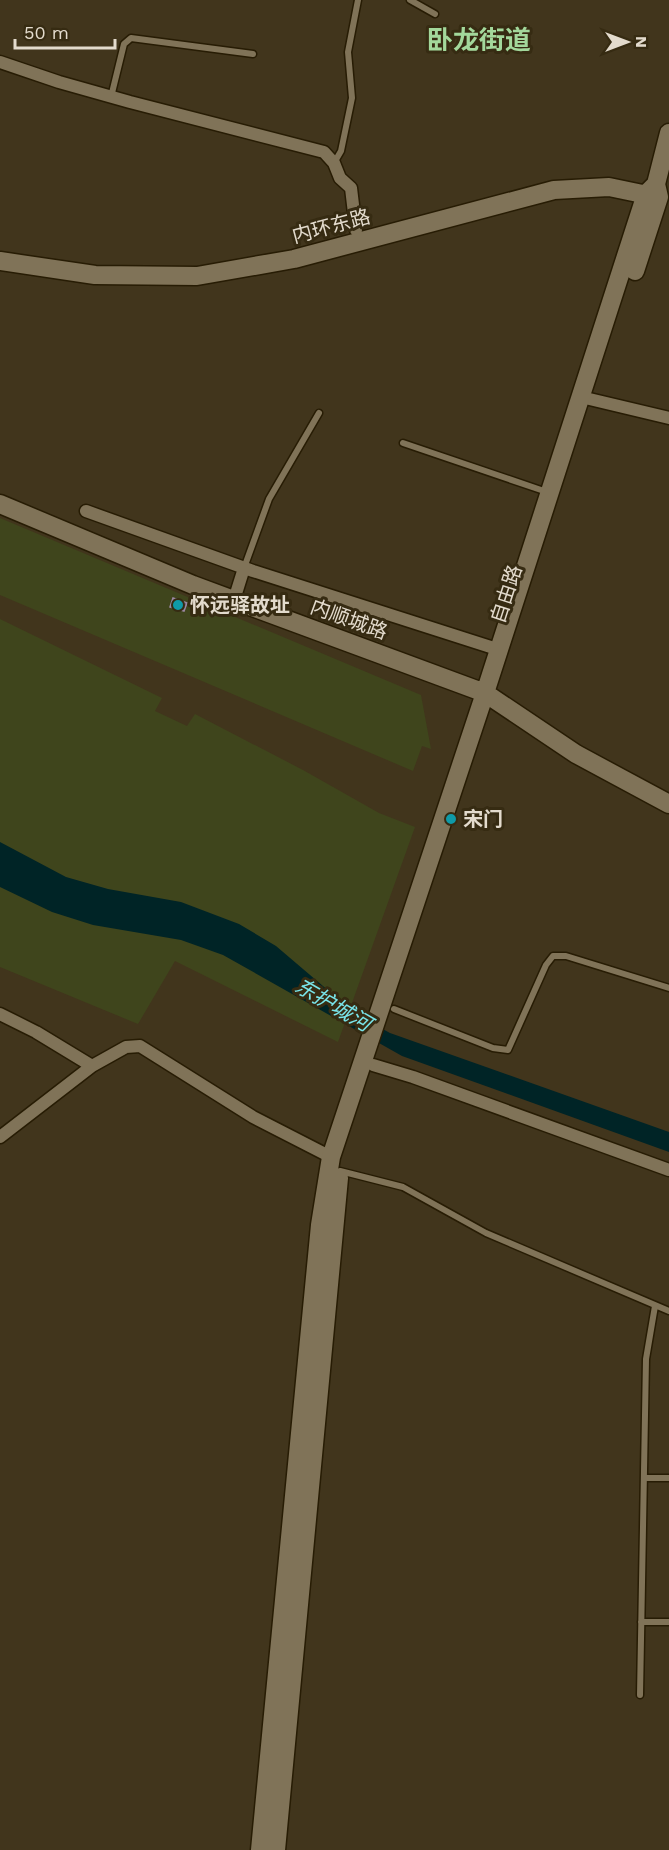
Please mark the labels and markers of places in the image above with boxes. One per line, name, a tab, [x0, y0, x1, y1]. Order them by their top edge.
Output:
place label: 怀远驿故址	[190, 593, 290, 617]
marker: 怀远驿故址	[171, 598, 185, 612]
place label: 宋门	[463, 807, 503, 831]
marker: 宋门	[444, 812, 458, 826]

